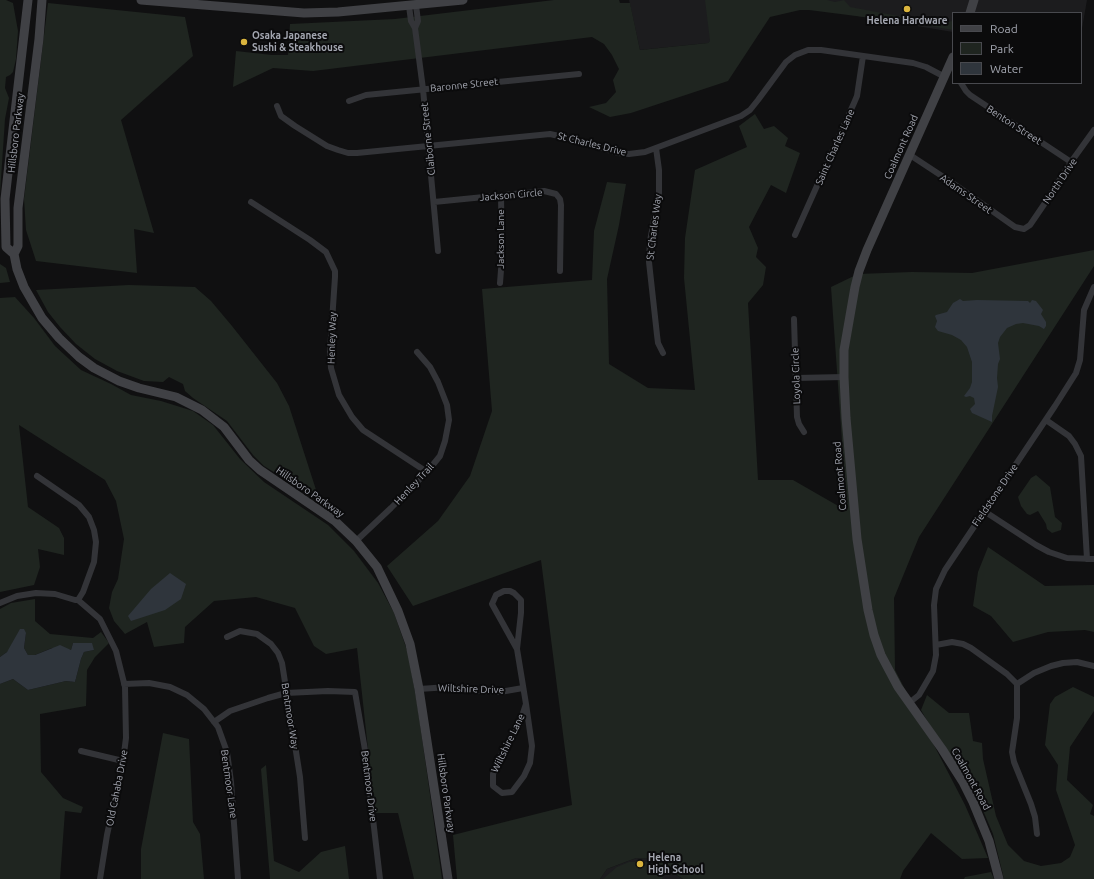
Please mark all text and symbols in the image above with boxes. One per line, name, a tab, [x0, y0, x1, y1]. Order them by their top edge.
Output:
marker: Helena Hardware	[902, 4, 912, 14]
legend	[952, 12, 1082, 84]
place label: Helena Hardware	[866, 15, 948, 27]
text: Road	[990, 22, 1018, 35]
place label: Osaka Japanese Sushi & Steakhouse	[252, 30, 343, 54]
marker: Osaka Japanese Sushi & Steakhouse	[239, 37, 249, 47]
text: Park	[990, 42, 1014, 55]
text: Water	[990, 62, 1023, 75]
street label: Baronne Street	[429, 75, 499, 95]
street label: Hillsboro Parkway	[5, 92, 27, 174]
street label: Claiborne Street	[418, 102, 438, 176]
street label: Benton Street	[984, 103, 1044, 147]
street label: Saint Charles Lane	[813, 107, 857, 187]
street label: Coalmont Road	[881, 113, 921, 181]
street label: St Charles Drive	[556, 130, 628, 158]
street label: North Drive	[1040, 156, 1080, 206]
street label: Adams Street	[938, 172, 994, 216]
street label: Jackson Circle	[479, 186, 543, 204]
street label: St Charles Way	[644, 194, 664, 260]
street label: Jackson Lane	[495, 209, 507, 269]
street label: Henley Way	[325, 312, 339, 364]
street label: Loyola Circle	[789, 347, 803, 405]
street label: Coalmont Road	[831, 441, 849, 511]
street label: Henley Trail	[392, 461, 436, 507]
street label: Fieldstone Drive	[970, 461, 1020, 529]
street label: Hillsboro Parkway	[274, 464, 346, 520]
street label: Bentmoor Way	[279, 682, 301, 750]
street label: Wiltshire Drive	[438, 682, 504, 696]
street label: Wiltshire Lane	[489, 712, 527, 774]
street label: Coalmont Road	[949, 746, 993, 812]
street label: Old Cahaba Drive	[104, 749, 130, 827]
street label: Bentmoor Lane	[218, 749, 240, 819]
street label: Bentmoor Drive	[359, 750, 379, 822]
street label: Hillsboro Parkway	[434, 752, 458, 834]
place label: Helena High School	[648, 852, 704, 876]
marker: Helena High School	[635, 859, 645, 869]

